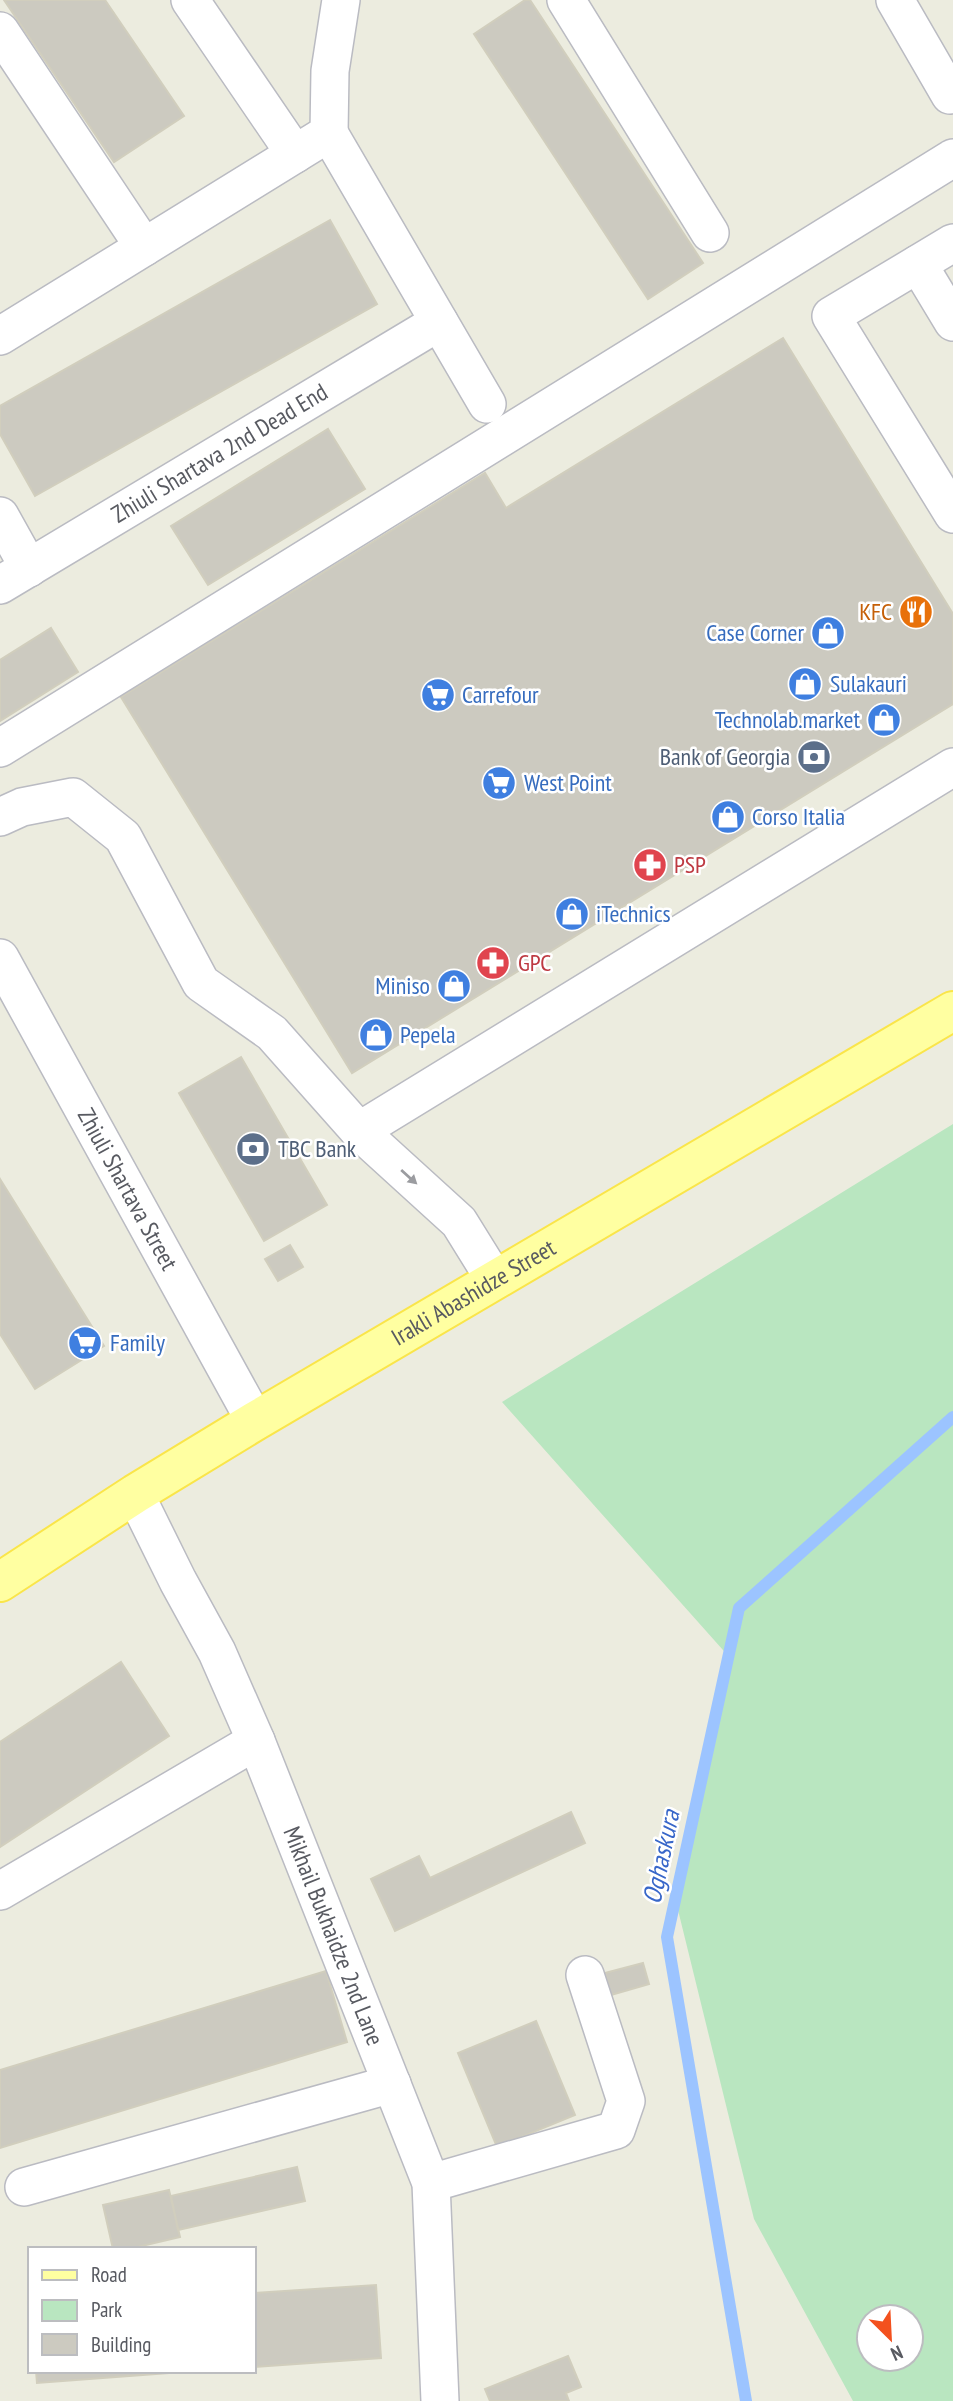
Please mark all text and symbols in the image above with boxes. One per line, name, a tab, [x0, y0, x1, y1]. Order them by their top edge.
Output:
street label: Zhiuli Shartava 2nd Dead End	[106, 376, 333, 530]
restaurant icon: KFC	[897, 593, 935, 631]
place label: KFC	[859, 596, 892, 627]
shop icon: Case Corner	[809, 614, 847, 652]
place label: Case Corner	[706, 617, 804, 648]
shop icon: Sulakauri	[786, 665, 824, 703]
place label: Sulakauri	[830, 668, 907, 699]
supermarket icon: Carrefour	[419, 676, 457, 714]
place label: Carrefour	[462, 679, 539, 710]
shop icon: Technolab.market	[865, 701, 903, 739]
place label: Technolab.market	[715, 704, 860, 735]
bank icon: Bank of Georgia	[795, 738, 833, 776]
place label: Bank of Georgia	[660, 741, 790, 772]
supermarket icon: West Point	[480, 764, 518, 802]
place label: West Point	[524, 767, 612, 798]
shop icon: Corso Italia	[709, 798, 747, 836]
place label: Corso Italia	[752, 801, 845, 832]
pharmacy icon: PSP	[631, 846, 669, 884]
place label: PSP	[674, 849, 706, 880]
shop icon: iTechnics	[553, 895, 591, 933]
place label: iTechnics	[596, 898, 671, 929]
pharmacy icon: GPC	[474, 944, 512, 982]
place label: GPC	[518, 947, 551, 978]
shop icon: Miniso	[435, 967, 473, 1005]
place label: Miniso	[375, 970, 430, 1001]
shop icon: Pepela	[357, 1016, 395, 1054]
place label: Pepela	[400, 1019, 456, 1050]
street label: Zhiuli Shartava Street	[71, 1103, 185, 1276]
bank icon: TBC Bank	[234, 1130, 272, 1168]
place label: TBC Bank	[278, 1133, 357, 1164]
one-way arrow	[400, 1169, 418, 1185]
street label: Irakli Abashidze Street	[386, 1232, 561, 1352]
supermarket icon: Family	[66, 1324, 104, 1362]
place label: Family	[110, 1327, 165, 1358]
water label: Oghaskura	[634, 1805, 687, 1907]
street label: Mikhail Bukhaidze 2nd Lane	[276, 1822, 391, 2050]
legend	[28, 2247, 256, 2373]
text: Road	[91, 2261, 127, 2288]
text: Park	[91, 2296, 122, 2323]
north arrow	[855, 2303, 925, 2373]
text: Building	[91, 2331, 151, 2358]
text: N	[887, 2340, 906, 2367]

